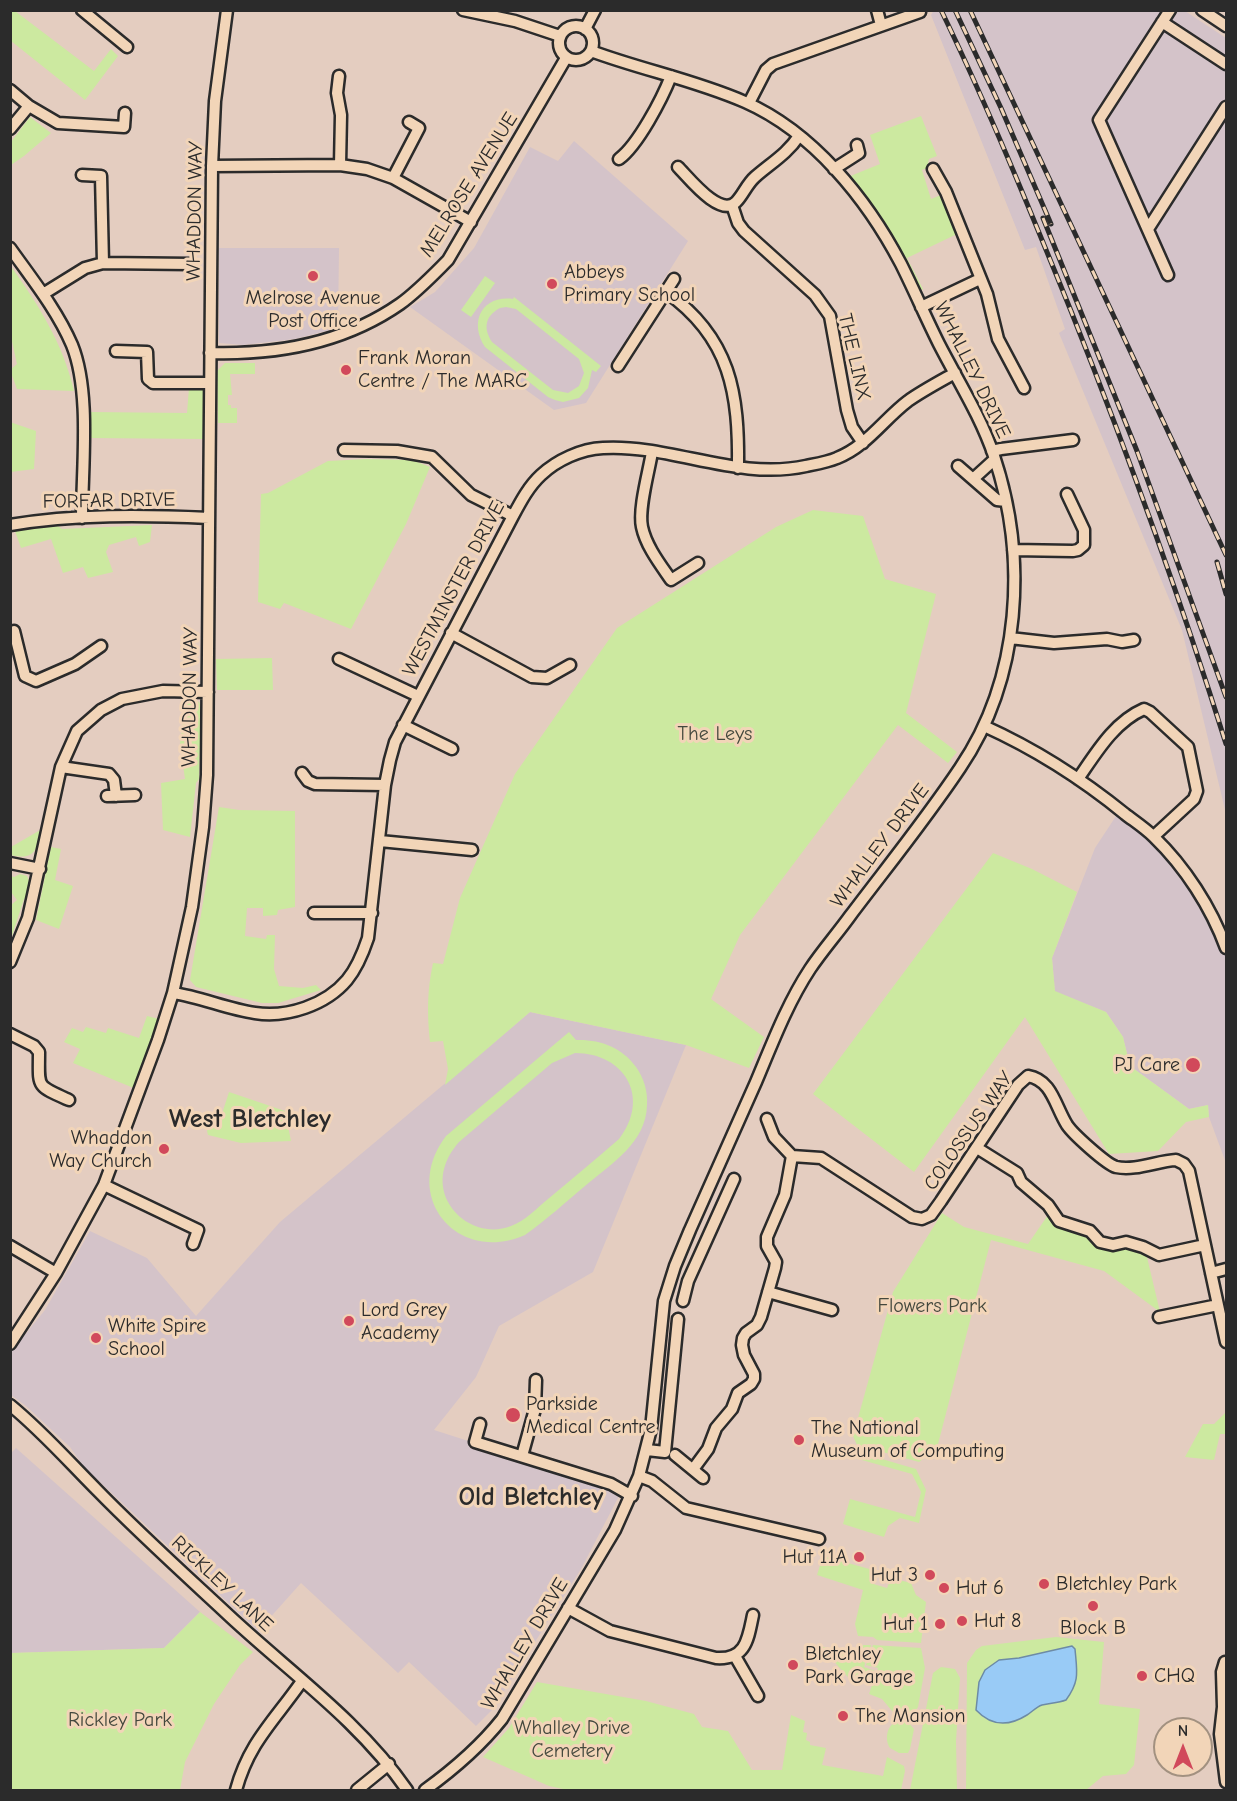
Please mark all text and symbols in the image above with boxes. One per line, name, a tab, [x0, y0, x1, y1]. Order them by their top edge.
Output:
street label: MELROSE AVENUE	[415, 108, 523, 262]
street label: WHADDON WAY	[182, 141, 208, 281]
place label: Abbeys Primary School	[564, 260, 695, 307]
marker: Melrose Avenue Post Office	[306, 269, 320, 283]
marker: Abbeys Primary School	[545, 277, 559, 291]
place label: Melrose Avenue Post Office	[245, 286, 381, 333]
street label: WHALLEY DRIVE	[929, 298, 1015, 442]
street label: THE LINX	[832, 311, 876, 403]
place label: Frank Moran Centre / The MARC	[358, 346, 527, 393]
marker: Frank Moran Centre / The MARC	[339, 363, 353, 377]
street label: FORFAR DRIVE	[43, 488, 175, 514]
street label: WESTMINSTER DRIVE	[398, 497, 510, 681]
street label: WHADDON WAY	[177, 627, 203, 767]
park label: The Leys	[678, 722, 752, 746]
street label: WHALLEY DRIVE	[826, 779, 934, 913]
place label: PJ Care	[1114, 1053, 1180, 1077]
marker: PJ Care	[1184, 1056, 1202, 1074]
street label: COLOSSUS WAY	[919, 1067, 1019, 1195]
district label: West Bletchley	[169, 1104, 331, 1136]
place label: Whaddon Way Church	[49, 1126, 152, 1173]
marker: Whaddon Way Church	[157, 1142, 171, 1156]
park label: Flowers Park	[877, 1294, 987, 1318]
place label: Lord Grey Academy	[361, 1298, 447, 1345]
place label: White Spire School	[108, 1314, 206, 1361]
marker: Lord Grey Academy	[342, 1314, 356, 1328]
marker: White Spire School	[89, 1331, 103, 1345]
place label: Parkside Medical Centre	[526, 1392, 656, 1439]
marker: Parkside Medical Centre	[504, 1406, 522, 1424]
place label: The National Museum of Computing	[811, 1416, 1005, 1463]
marker: The National Museum of Computing	[792, 1433, 806, 1447]
district label: Old Bletchley	[458, 1482, 604, 1514]
street label: RICKLEY LANE	[166, 1531, 278, 1637]
place label: Hut 11A	[782, 1545, 847, 1569]
marker: Hut 11A	[852, 1550, 866, 1564]
place label: Hut 3	[871, 1563, 918, 1587]
marker: Hut 3	[923, 1568, 937, 1582]
place label: Bletchley Park	[1056, 1572, 1177, 1596]
street label: WHALLEY DRIVE	[476, 1574, 574, 1714]
place label: Hut 6	[956, 1576, 1004, 1600]
marker: Bletchley Park	[1037, 1577, 1051, 1591]
marker: Hut 6	[937, 1581, 951, 1595]
marker: Block B	[1086, 1599, 1100, 1613]
place label: Hut 8	[974, 1609, 1021, 1633]
place label: Hut 1	[883, 1612, 928, 1636]
marker: Hut 8	[955, 1614, 969, 1628]
place label: Block B	[1060, 1616, 1126, 1640]
marker: Hut 1	[933, 1617, 947, 1631]
place label: Bletchley Park Garage	[805, 1642, 913, 1689]
marker: Bletchley Park Garage	[786, 1658, 800, 1672]
place label: CHQ	[1154, 1664, 1195, 1688]
marker: CHQ	[1135, 1669, 1149, 1683]
place label: The Mansion	[855, 1704, 965, 1728]
park label: Rickley Park	[68, 1708, 172, 1732]
marker: The Mansion	[836, 1709, 850, 1723]
park label: Whalley Drive Cemetery	[514, 1716, 630, 1763]
north arrow	[1153, 1717, 1213, 1777]
text: N	[1178, 1722, 1188, 1740]

